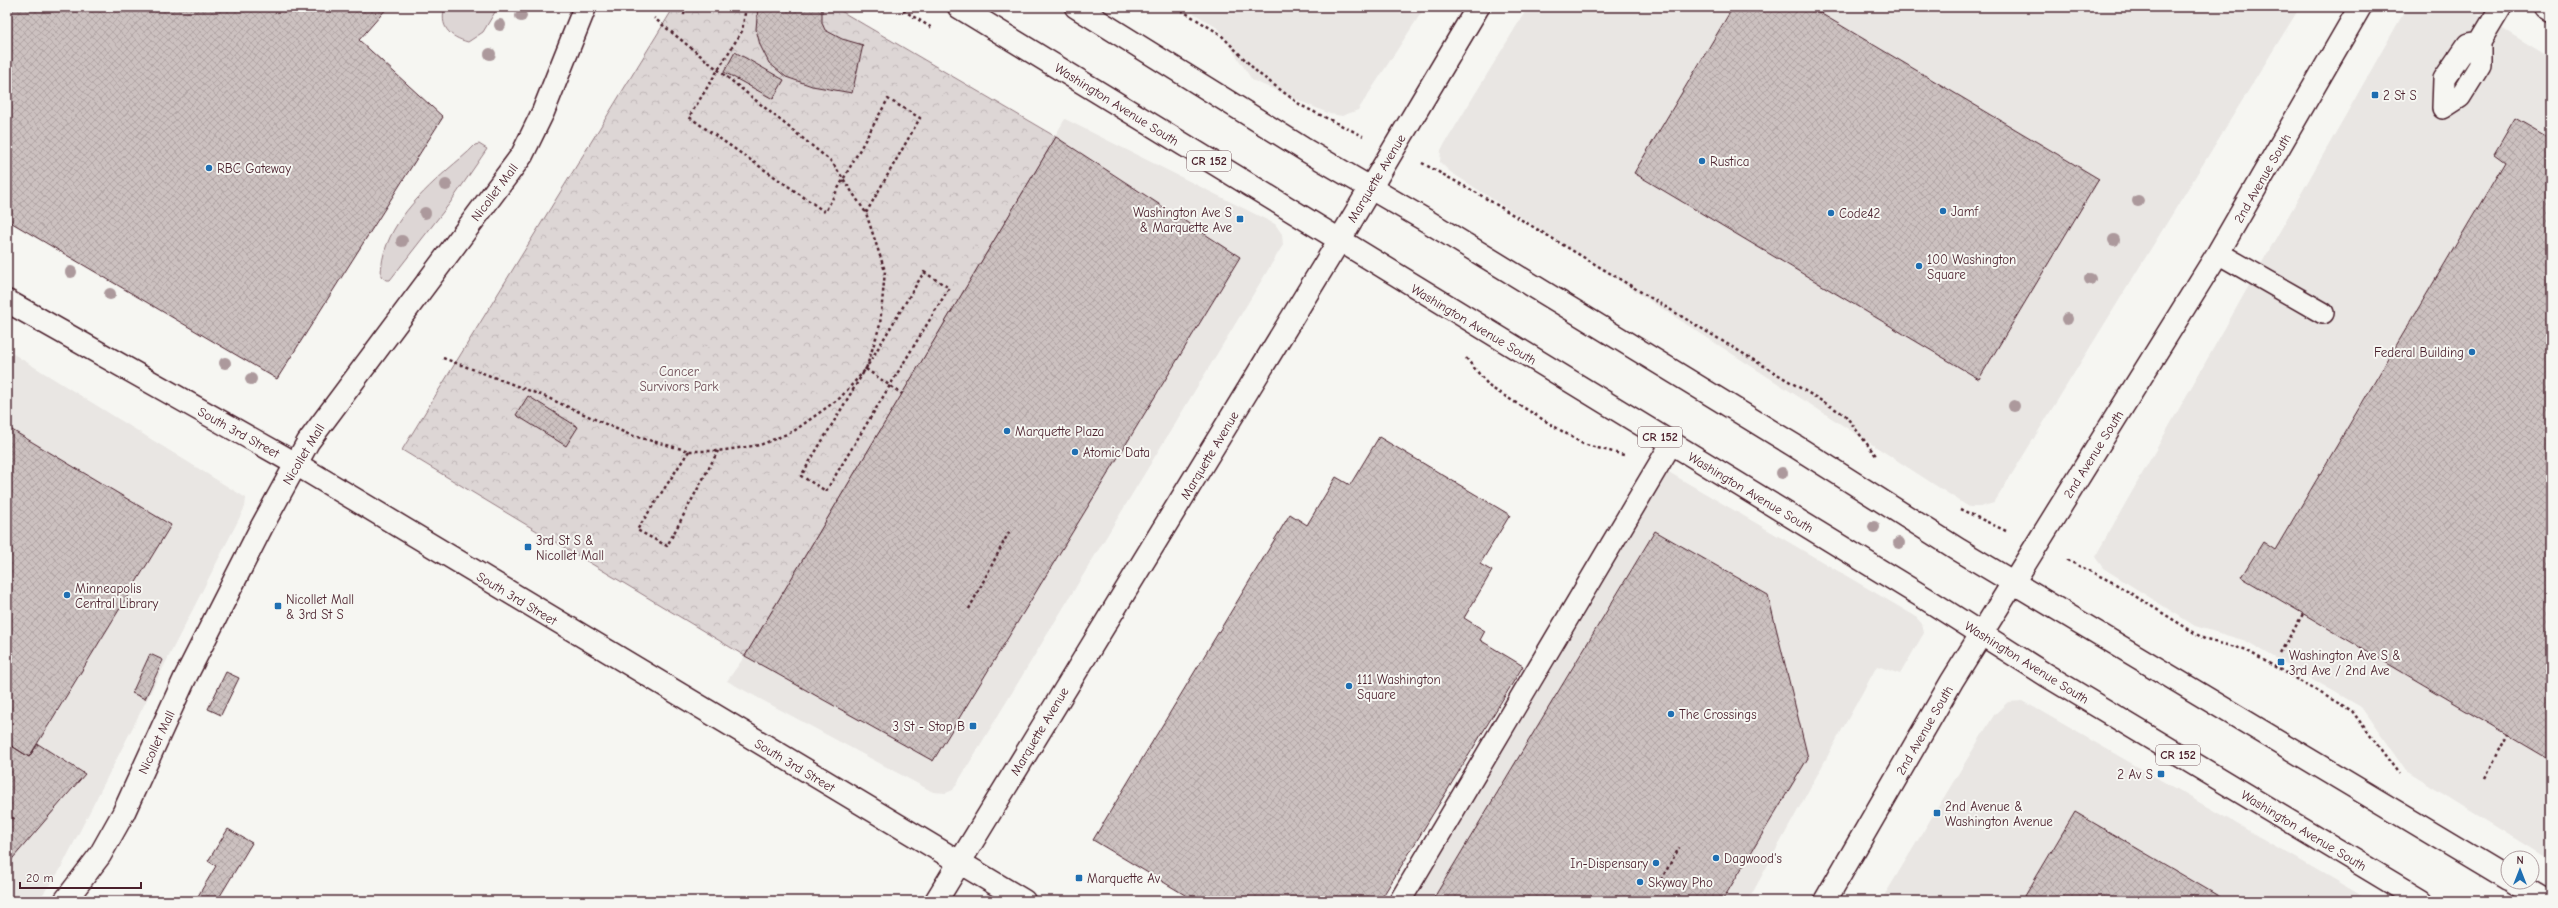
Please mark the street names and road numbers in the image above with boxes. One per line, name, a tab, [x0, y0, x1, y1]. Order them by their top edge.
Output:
street label: Washington Avenue South	[1052, 60, 1182, 149]
street label: Marquette Avenue	[1344, 131, 1409, 225]
street label: 2nd Avenue South	[2231, 131, 2294, 226]
road number: CR 152	[1187, 151, 1231, 171]
street label: Nicollet Mall	[468, 161, 521, 224]
street label: Washington Avenue South	[1408, 281, 1539, 368]
street label: South 3rd Street	[195, 404, 283, 462]
street label: Marquette Avenue	[1177, 408, 1242, 502]
street label: 2nd Avenue South	[2060, 408, 2126, 501]
street label: Nicollet Mall	[279, 421, 327, 487]
road number: CR 152	[1638, 427, 1682, 447]
street label: Washington Avenue South	[1685, 449, 1816, 536]
street label: South 3rd Street	[474, 569, 561, 629]
street label: Washington Avenue South	[1962, 618, 2092, 707]
street label: 2nd Avenue South	[1893, 683, 1956, 778]
street label: Marquette Avenue	[1007, 684, 1072, 778]
street label: Nicollet Mall	[135, 708, 178, 776]
street label: South 3rd Street	[752, 736, 839, 796]
road number: CR 152	[2156, 745, 2200, 765]
street label: Washington Avenue South	[2238, 787, 2369, 874]

